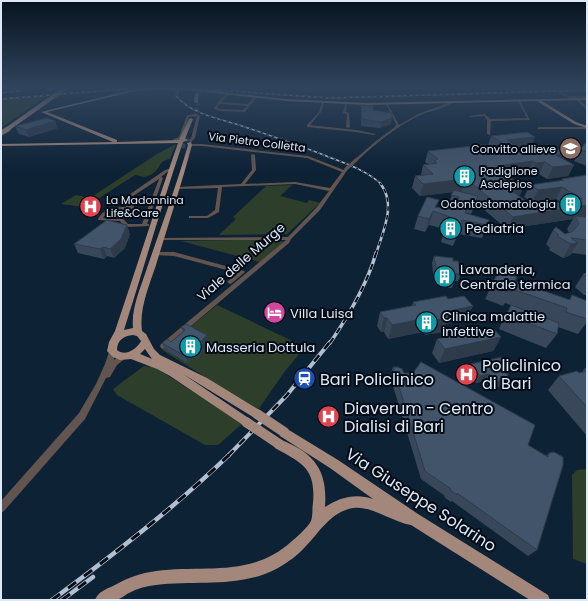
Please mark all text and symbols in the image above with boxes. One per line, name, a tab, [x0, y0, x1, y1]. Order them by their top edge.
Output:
street label: Via Pietro Colletta	[208, 128, 306, 156]
school or university icon: Convitto allieve	[558, 136, 584, 162]
place label: Convitto allieve	[471, 141, 556, 157]
place label: Padiglione Asclepios	[480, 163, 538, 192]
building icon: Padiglione Asclepios	[451, 164, 477, 190]
building icon: Odontostomatologia	[558, 191, 584, 217]
place label: La Madonnina Life&Care	[106, 192, 184, 221]
hospital icon: La Madonnina Life&Care	[77, 193, 103, 219]
place label: Odontostomatologia	[441, 196, 556, 212]
building icon: Pediatria	[438, 215, 464, 241]
street label: Viale delle Murge	[193, 218, 289, 306]
place label: Pediatria	[466, 219, 524, 238]
place label: Lavanderia, Centrale termica	[460, 260, 570, 294]
building icon: Lavanderia, Centrale termica	[432, 263, 458, 289]
hotel icon: Villa Luisa	[262, 300, 288, 326]
place label: Villa Luisa	[290, 304, 353, 323]
place label: Clinica malattie infettive	[442, 307, 545, 341]
building icon: Clinica malattie infettive	[413, 310, 439, 336]
building icon: Masseria Dottula	[177, 334, 203, 360]
place label: Masseria Dottula	[206, 338, 315, 357]
place label: Policlinico di Bari	[482, 354, 561, 395]
hospital icon: Policlinico di Bari	[454, 361, 480, 387]
station icon: Bari Policlinico	[292, 366, 318, 392]
place label: Bari Policlinico	[320, 368, 434, 391]
place label: Diaverum - Centro Dialisi di Bari	[344, 397, 494, 438]
hospital icon: Diaverum - Centro Dialisi di Bari	[315, 404, 341, 430]
street label: Via Giuseppe Solarino	[341, 443, 501, 557]

